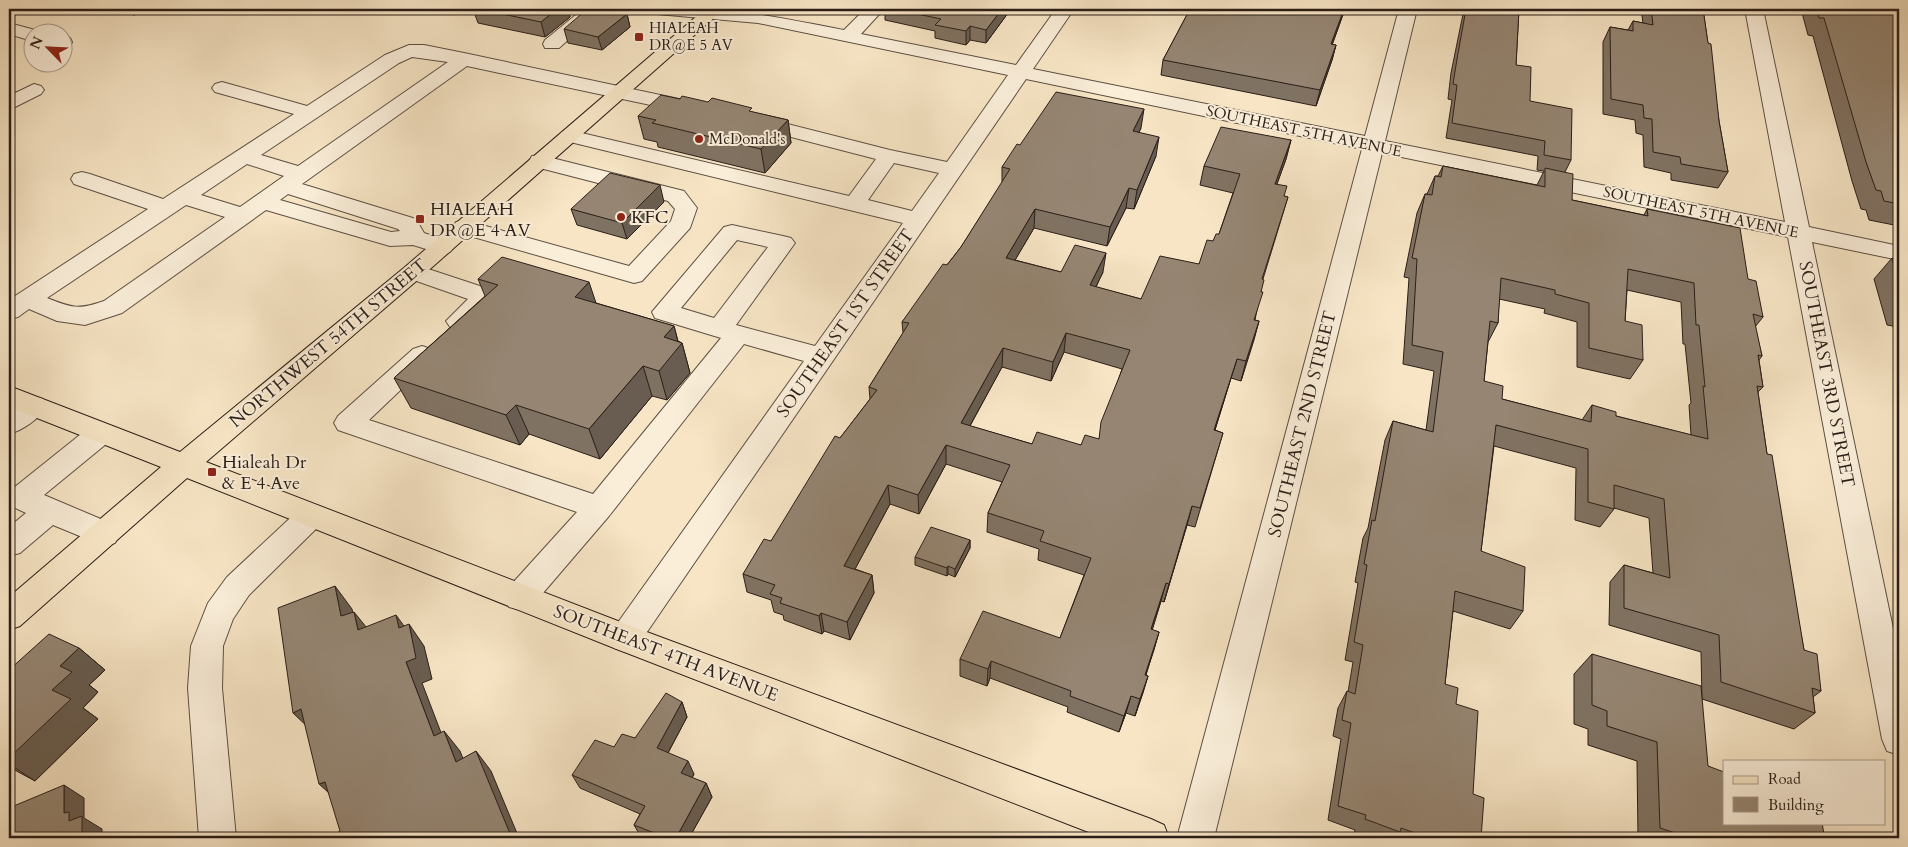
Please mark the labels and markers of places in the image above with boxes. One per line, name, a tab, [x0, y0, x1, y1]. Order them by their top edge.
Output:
place label: HIALEAH DR@E 5 AV	[649, 18, 733, 55]
marker: HIALEAH DR@E 5 AV	[633, 31, 645, 43]
place label: McDonald's	[709, 129, 786, 149]
marker: McDonald's	[693, 133, 705, 145]
place label: HIALEAH DR@E 4 AV	[430, 197, 531, 243]
place label: KFC	[631, 205, 669, 230]
marker: KFC	[615, 211, 627, 223]
marker: HIALEAH DR@E 4 AV	[414, 213, 426, 225]
place label: Hialeah Dr & E 4 Ave	[222, 450, 307, 496]
marker: Hialeah Dr & E 4 Ave	[206, 466, 218, 478]

